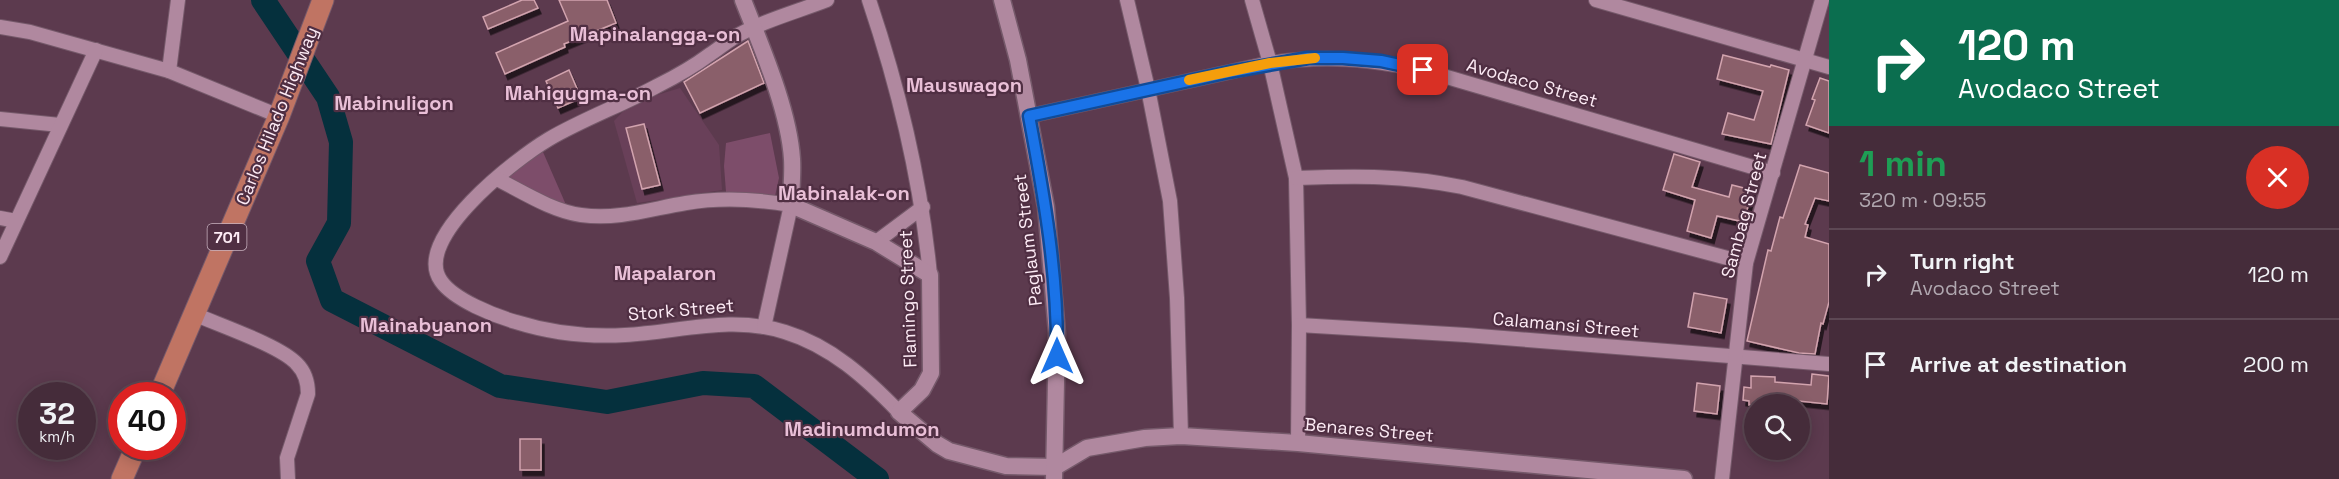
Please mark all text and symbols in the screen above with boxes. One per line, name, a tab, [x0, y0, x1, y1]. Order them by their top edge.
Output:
text: 120 m	[1958, 19, 2076, 72]
district label: Mapinalangga-on	[570, 21, 740, 47]
street label: Carlos Hilado Highway	[230, 23, 323, 208]
icon: right	[1859, 24, 1937, 102]
pin	[1397, 44, 1448, 95]
icon: arrive	[1406, 53, 1439, 86]
street label: Avodaco Street	[1464, 53, 1600, 112]
text: Avodaco Street	[1958, 71, 2160, 106]
district label: Mauswagon	[906, 72, 1022, 98]
district label: Mahigugma-on	[505, 80, 651, 106]
district label: Mabinuligon	[334, 90, 454, 116]
text: 1 min	[1859, 141, 1947, 187]
button: close	[2246, 146, 2309, 209]
street label: Sambag Street	[1716, 149, 1771, 281]
street label: Paglaum Street	[1008, 173, 1047, 307]
district label: Mabinalak-on	[778, 180, 910, 206]
text: 320 m · 09:55	[1859, 187, 1986, 213]
road number: 701	[208, 224, 246, 250]
street label: Flamingo Street	[894, 230, 921, 368]
text: Turn right	[1910, 247, 2015, 275]
icon: right	[1859, 258, 1892, 291]
district label: Mapalaron	[614, 260, 716, 286]
text: 120 m	[2248, 260, 2309, 288]
text: Avodaco Street	[1910, 275, 2060, 301]
street label: Stork Street	[627, 293, 735, 326]
street label: Calamansi Street	[1492, 307, 1640, 342]
district label: Mainabyanon	[360, 312, 492, 338]
position arrow	[1025, 324, 1089, 388]
icon: arrive	[1859, 348, 1892, 381]
text: Arrive at destination	[1910, 350, 2127, 378]
text: 200 m	[2243, 350, 2309, 378]
speed limit sign: 40	[108, 382, 186, 460]
text: 32	[39, 394, 75, 433]
map controls	[1744, 394, 1810, 460]
button: search	[1744, 394, 1810, 460]
street label: Benares Street	[1303, 412, 1435, 447]
district label: Madinumdumon	[784, 416, 940, 442]
text: km/h	[39, 427, 75, 446]

